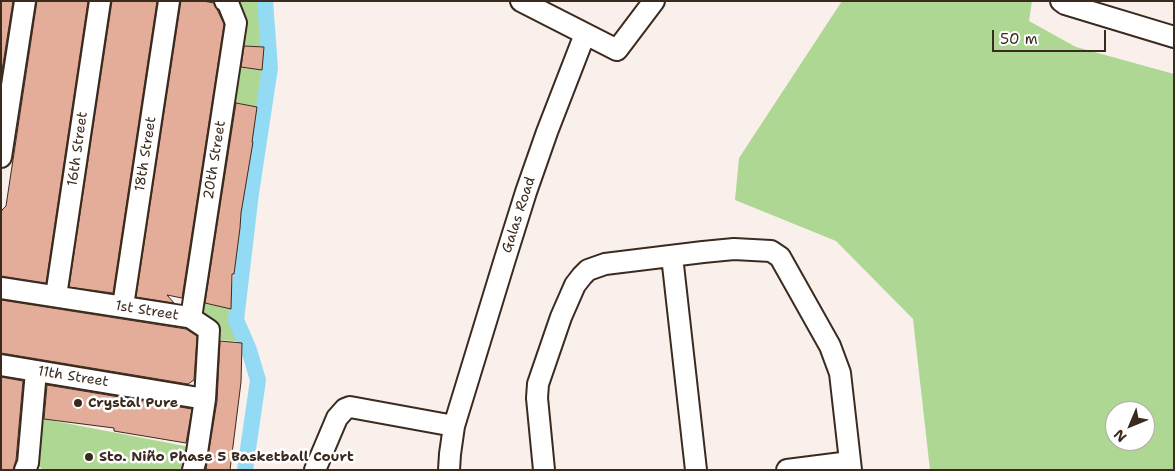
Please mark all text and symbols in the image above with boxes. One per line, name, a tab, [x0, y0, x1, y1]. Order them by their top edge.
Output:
scale bar	[995, 20, 1109, 52]
text: 50 m	[1000, 29, 1038, 49]
street label: 16th Street	[64, 110, 92, 188]
street label: 18th Street	[132, 115, 160, 193]
street label: 20th Street	[200, 119, 230, 201]
street label: Galas Road	[499, 175, 539, 255]
street label: 1st Street	[114, 298, 180, 324]
street label: 11th Street	[36, 363, 110, 391]
place label: Crystal Pure	[88, 395, 178, 411]
marker: Crystal Pure	[72, 397, 84, 409]
north arrow	[1105, 401, 1155, 451]
text: N	[1110, 426, 1130, 446]
place label: Sto. Niño Phase 5 Basketball Court	[99, 449, 354, 465]
marker: Sto. Niño Phase 5 Basketball Court	[83, 451, 95, 463]

